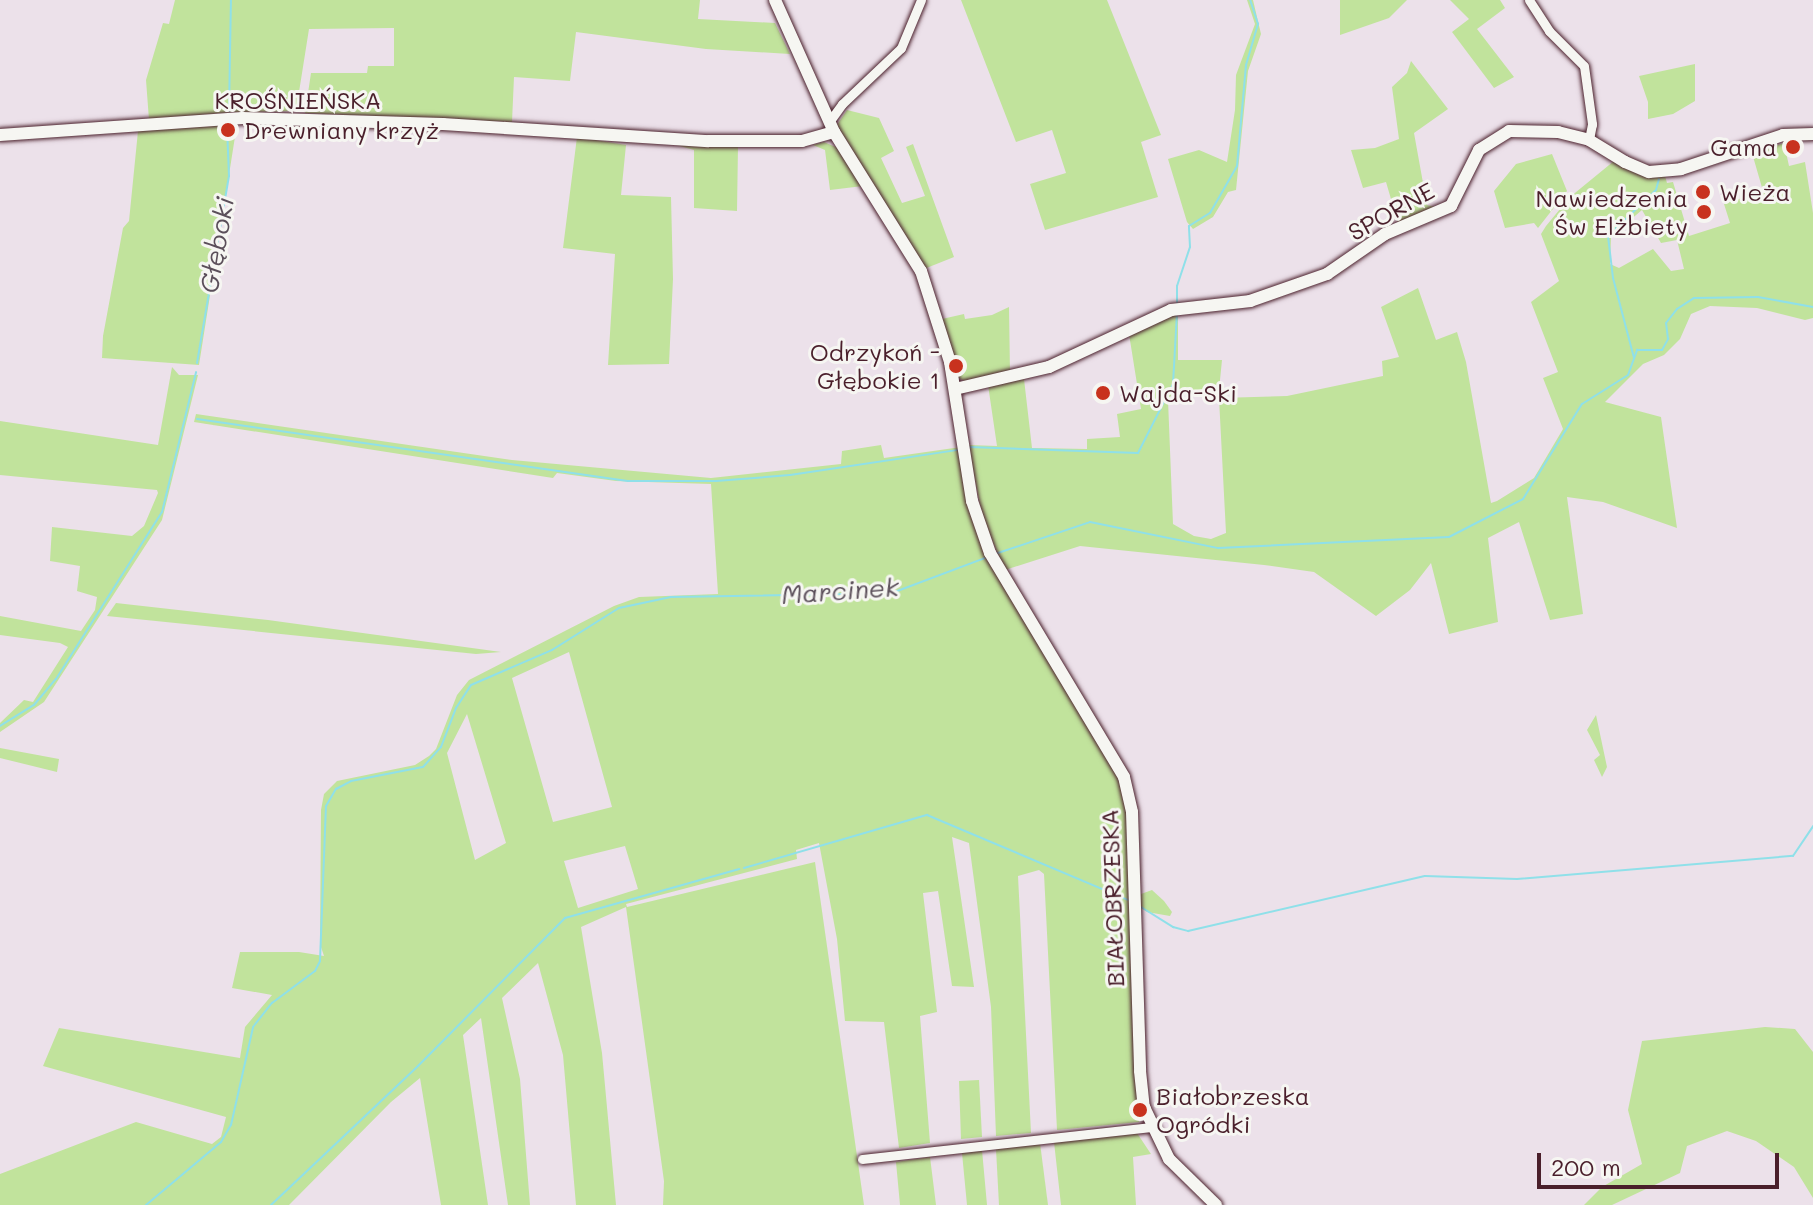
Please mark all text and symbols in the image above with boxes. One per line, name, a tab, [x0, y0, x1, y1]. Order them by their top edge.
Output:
street label: KROŚNIEŃSKA	[215, 86, 381, 114]
place label: Drewniany krzyż	[244, 116, 439, 144]
marker: Drewniany krzyż	[219, 121, 237, 139]
place label: Gama	[1710, 133, 1777, 161]
marker: Gama	[1784, 138, 1802, 156]
street label: SPORNE	[1343, 176, 1439, 246]
place label: Wieża	[1719, 178, 1791, 206]
marker: Wieża	[1694, 183, 1712, 201]
place label: Nawiedzenia Św Elżbiety	[1536, 184, 1688, 240]
water label: Głęboki	[193, 194, 241, 296]
marker: Nawiedzenia Św Elżbiety	[1695, 203, 1713, 221]
place label: Odrzykoń - Głębokie 1	[810, 338, 940, 394]
marker: Odrzykoń - Głębokie 1	[947, 357, 965, 375]
place label: Wajda-Ski	[1119, 379, 1237, 407]
marker: Wajda-Ski	[1094, 384, 1112, 402]
water label: Marcinek	[780, 571, 900, 611]
street label: BIAŁOBRZESKA	[1095, 809, 1129, 987]
place label: Białobrzeska Ogródki	[1156, 1082, 1310, 1138]
marker: Białobrzeska Ogródki	[1131, 1101, 1149, 1119]
scale bar	[1541, 1137, 1783, 1187]
text: 200 m	[1551, 1151, 1621, 1182]

